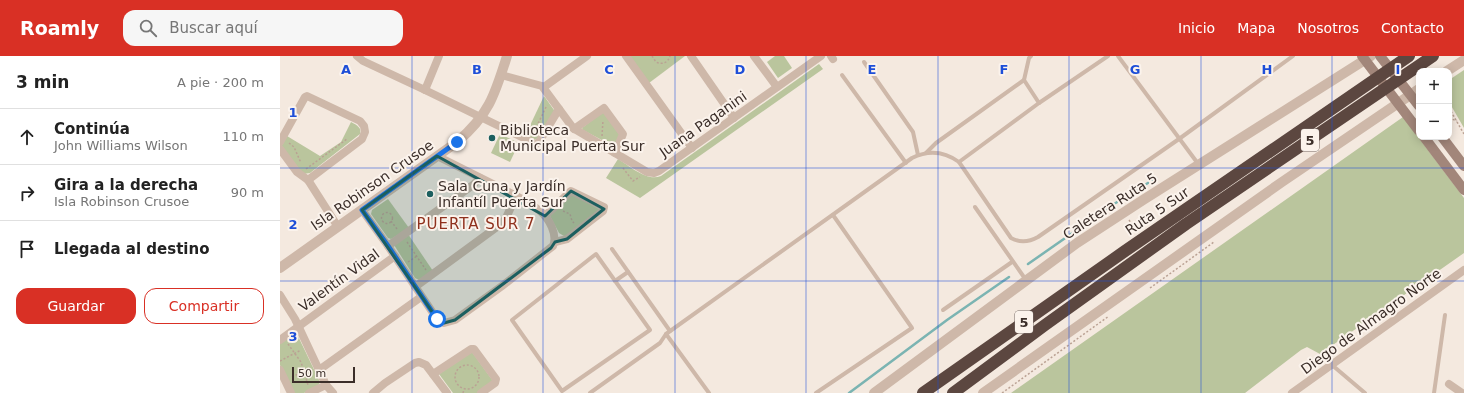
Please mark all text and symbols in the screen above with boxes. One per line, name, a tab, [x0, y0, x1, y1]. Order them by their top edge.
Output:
search box	[123, 10, 403, 46]
text: Roamly	[20, 17, 99, 39]
icon: search	[137, 17, 159, 39]
text: Buscar aquí	[169, 19, 258, 37]
text: Inicio	[1178, 20, 1215, 36]
text: Mapa	[1237, 20, 1275, 36]
text: Nosotros	[1297, 20, 1359, 36]
text: Contacto	[1381, 20, 1444, 36]
text: A	[341, 62, 351, 77]
text: B	[472, 62, 482, 77]
text: C	[604, 62, 614, 77]
text: D	[735, 62, 746, 77]
text: E	[868, 62, 876, 77]
text: F	[1000, 62, 1008, 77]
text: G	[1130, 62, 1140, 77]
text: H	[1262, 62, 1272, 77]
text: I	[1396, 62, 1400, 77]
map controls	[1416, 68, 1452, 140]
button: +	[1416, 68, 1452, 104]
text: 3 min	[16, 72, 69, 92]
text: A pie · 200 m	[177, 75, 264, 90]
street label: Juana Paganini	[655, 88, 750, 161]
button: −	[1416, 104, 1452, 140]
text: 1	[288, 105, 298, 120]
text: Continúa	[54, 120, 130, 138]
place label: Biblioteca Municipal Puerta Sur	[500, 122, 645, 154]
icon: ahead	[16, 126, 38, 148]
text: 110 m	[222, 129, 264, 144]
road number: 5	[1301, 129, 1319, 151]
route end	[448, 133, 466, 151]
marker: Biblioteca Municipal Puerta Sur	[487, 133, 497, 143]
street label: Isla Robinson Crusoe	[308, 137, 436, 233]
text: John Williams Wilson	[54, 138, 188, 153]
street label: Caletera Ruta 5	[1060, 170, 1160, 242]
text: Gira a la derecha	[54, 176, 198, 194]
place label: Sala Cuna y Jardín Infantíl Puerta Sur	[438, 178, 566, 210]
icon: right	[16, 182, 38, 204]
street label: Ruta 5 Sur	[1122, 184, 1192, 238]
text: 90 m	[231, 185, 264, 200]
marker: Sala Cuna y Jardín Infantíl Puerta Sur	[425, 189, 435, 199]
text: Isla Robinson Crusoe	[54, 194, 189, 209]
district label: PUERTA SUR 7	[416, 215, 536, 233]
text: 2	[288, 217, 298, 232]
icon: arrive	[16, 238, 38, 260]
text: Llegada al destino	[54, 240, 209, 258]
street label: Valentín Vidal	[296, 245, 382, 315]
street label: Diego de Almagro Norte	[1298, 265, 1444, 377]
button: Guardar	[16, 288, 136, 324]
button: Compartir	[144, 288, 264, 324]
route start	[428, 310, 446, 328]
road number: 5	[1015, 311, 1033, 333]
text: 3	[288, 329, 298, 344]
scale bar	[292, 365, 355, 384]
text: 50 m	[298, 367, 326, 380]

